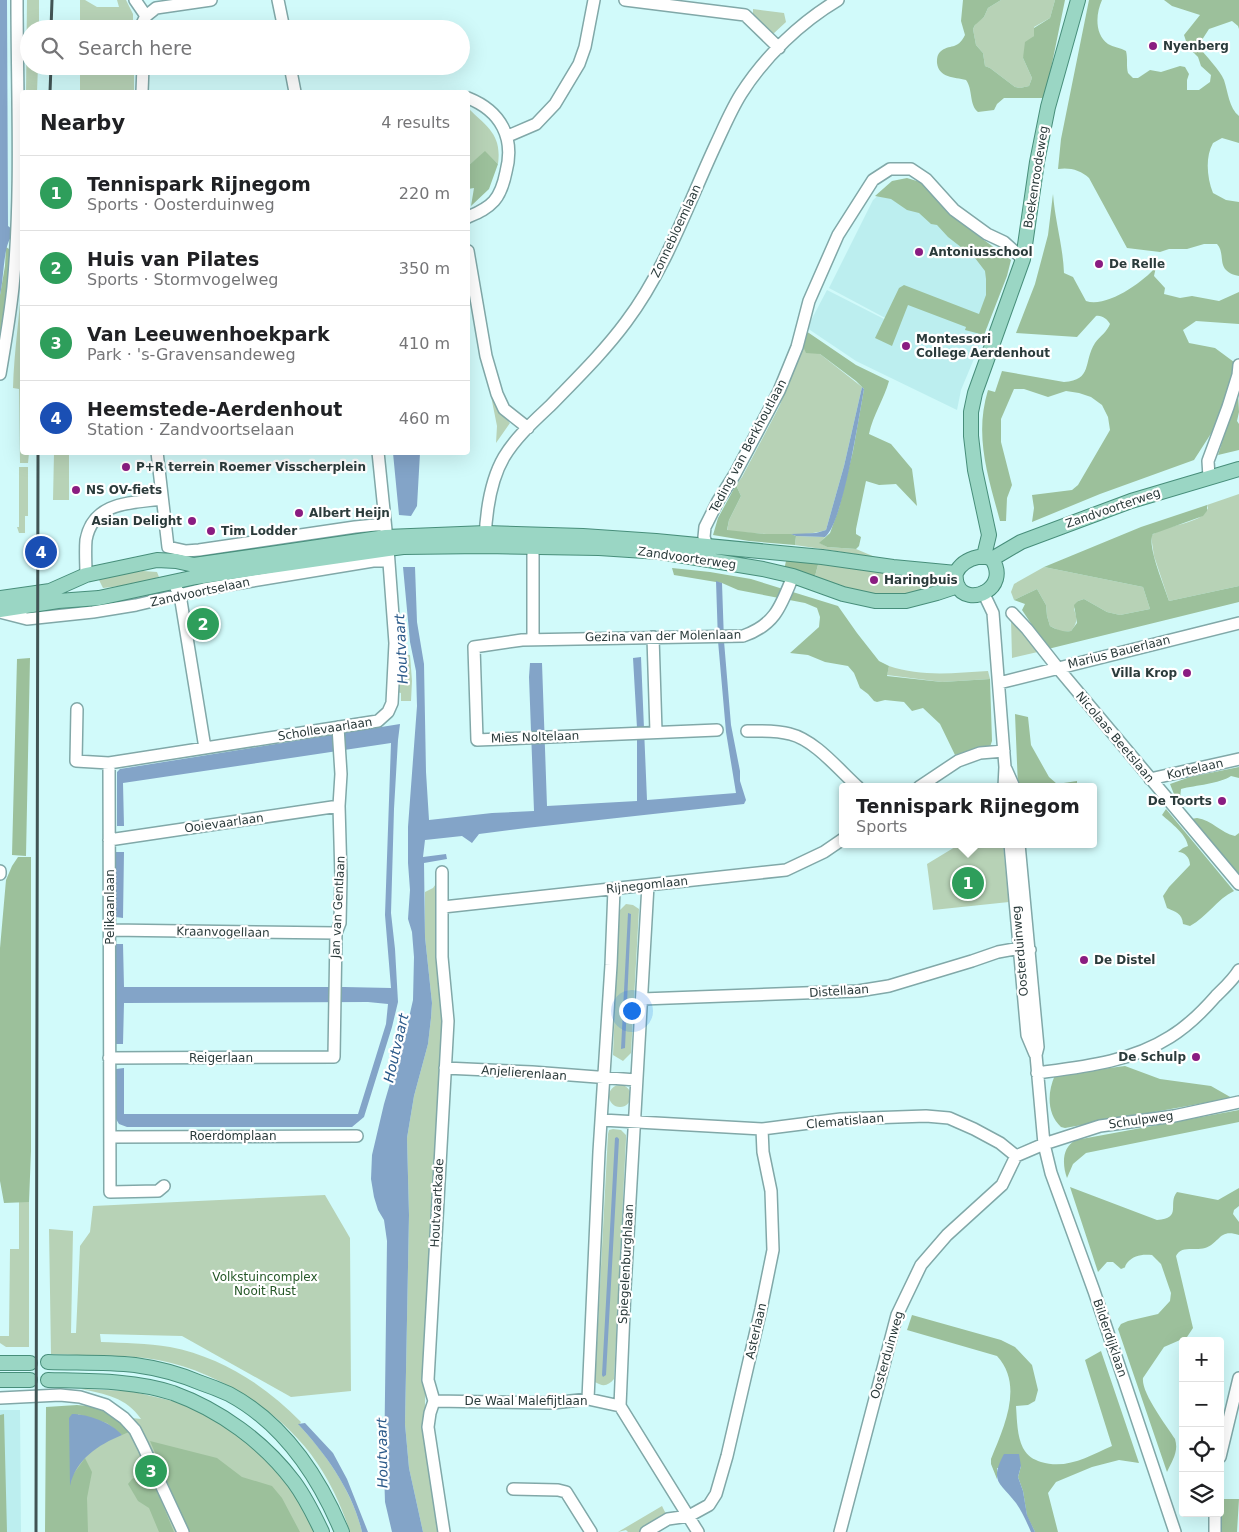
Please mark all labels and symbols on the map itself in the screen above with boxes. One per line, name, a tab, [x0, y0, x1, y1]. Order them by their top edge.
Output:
place label: Nyenberg	[1163, 39, 1229, 53]
marker: Nyenberg	[1147, 40, 1159, 52]
street label: Boekenroodeweg	[1021, 125, 1051, 229]
street label: Zonnebloemlaan	[648, 182, 704, 280]
place label: Antoniusschool	[929, 245, 1033, 259]
marker: Antoniusschool	[913, 246, 925, 258]
place label: De Relle	[1109, 257, 1165, 271]
marker: De Relle	[1093, 258, 1105, 270]
place label: Montessori College Aerdenhout	[916, 332, 1050, 360]
marker: Montessori College Aerdenhout	[900, 340, 912, 352]
street label: Teding van Berkhoutlaan	[706, 377, 789, 516]
place label: P+R terrein Roemer Visscherplein	[136, 460, 366, 474]
marker: P+R terrein Roemer Visscherplein	[120, 461, 132, 473]
place label: NS OV-fiets	[86, 483, 162, 497]
marker: NS OV-fiets	[70, 484, 82, 496]
street label: Zandvoorterweg	[1064, 485, 1162, 531]
place label: Albert Heijn	[309, 506, 390, 520]
marker: Albert Heijn	[293, 507, 305, 519]
place label: Asian Delight	[91, 514, 182, 528]
marker: Asian Delight	[186, 515, 198, 527]
place label: Tim Lodder	[221, 524, 297, 538]
marker: Tim Lodder	[205, 525, 217, 537]
pin: 4	[25, 533, 57, 571]
street label: Zandvoorterweg	[637, 544, 737, 572]
place label: Haringbuis	[884, 573, 958, 587]
marker: Haringbuis	[868, 574, 880, 586]
street label: Zandvoortselaan	[149, 575, 251, 609]
pin: 2	[187, 605, 219, 643]
water label: Houtvaart	[391, 613, 411, 684]
street label: Gezina van der Molenlaan	[585, 628, 741, 644]
street label: Marius Bauerlaan	[1066, 633, 1172, 671]
place label: Villa Krop	[1111, 666, 1177, 680]
marker: Villa Krop	[1181, 667, 1193, 679]
street label: Nicolaas Beetslaan	[1073, 689, 1157, 785]
street label: Schollevaarlaan	[277, 715, 373, 743]
street label: Mies Noltelaan	[491, 728, 579, 746]
street label: Kortelaan	[1166, 756, 1224, 782]
place label: De Toorts	[1148, 794, 1212, 808]
marker: De Toorts	[1216, 795, 1228, 807]
street label: Ooievaarlaan	[183, 811, 265, 835]
street label: Jan van Gentlaan	[328, 855, 348, 960]
pin: 1	[952, 864, 984, 902]
street label: Pelikaanlaan	[103, 869, 117, 945]
street label: Rijnegomlaan	[605, 874, 689, 896]
street label: Oosterduinweg	[1009, 905, 1031, 997]
street label: Kraanvogellaan	[176, 924, 270, 940]
place label: De Distel	[1094, 953, 1155, 967]
marker: De Distel	[1078, 954, 1090, 966]
street label: Distellaan	[809, 982, 869, 1000]
your location	[619, 998, 645, 1024]
water label: Houtvaart	[380, 1012, 412, 1084]
place label: De Schulp	[1118, 1050, 1186, 1064]
street label: Reigerlaan	[189, 1051, 253, 1065]
marker: De Schulp	[1190, 1051, 1202, 1063]
street label: Anjelierenlaan	[481, 1063, 567, 1083]
street label: Schulpweg	[1108, 1109, 1174, 1131]
street label: Clematislaan	[805, 1111, 885, 1131]
street label: Roerdomplaan	[189, 1129, 277, 1143]
street label: Houtvaartkade	[428, 1158, 446, 1248]
street label: Spiegelenburghlaan	[616, 1204, 636, 1324]
park label: Volkstuincomplex Nooit Rust	[212, 1270, 318, 1298]
street label: Bilderdijklaan	[1090, 1297, 1130, 1379]
street label: Asterlaan	[743, 1302, 769, 1360]
street label: Oosterduinweg	[868, 1309, 906, 1401]
street label: De Waal Malefijtlaan	[464, 1394, 588, 1408]
water label: Houtvaart	[373, 1417, 391, 1488]
pin: 3	[135, 1452, 167, 1490]

